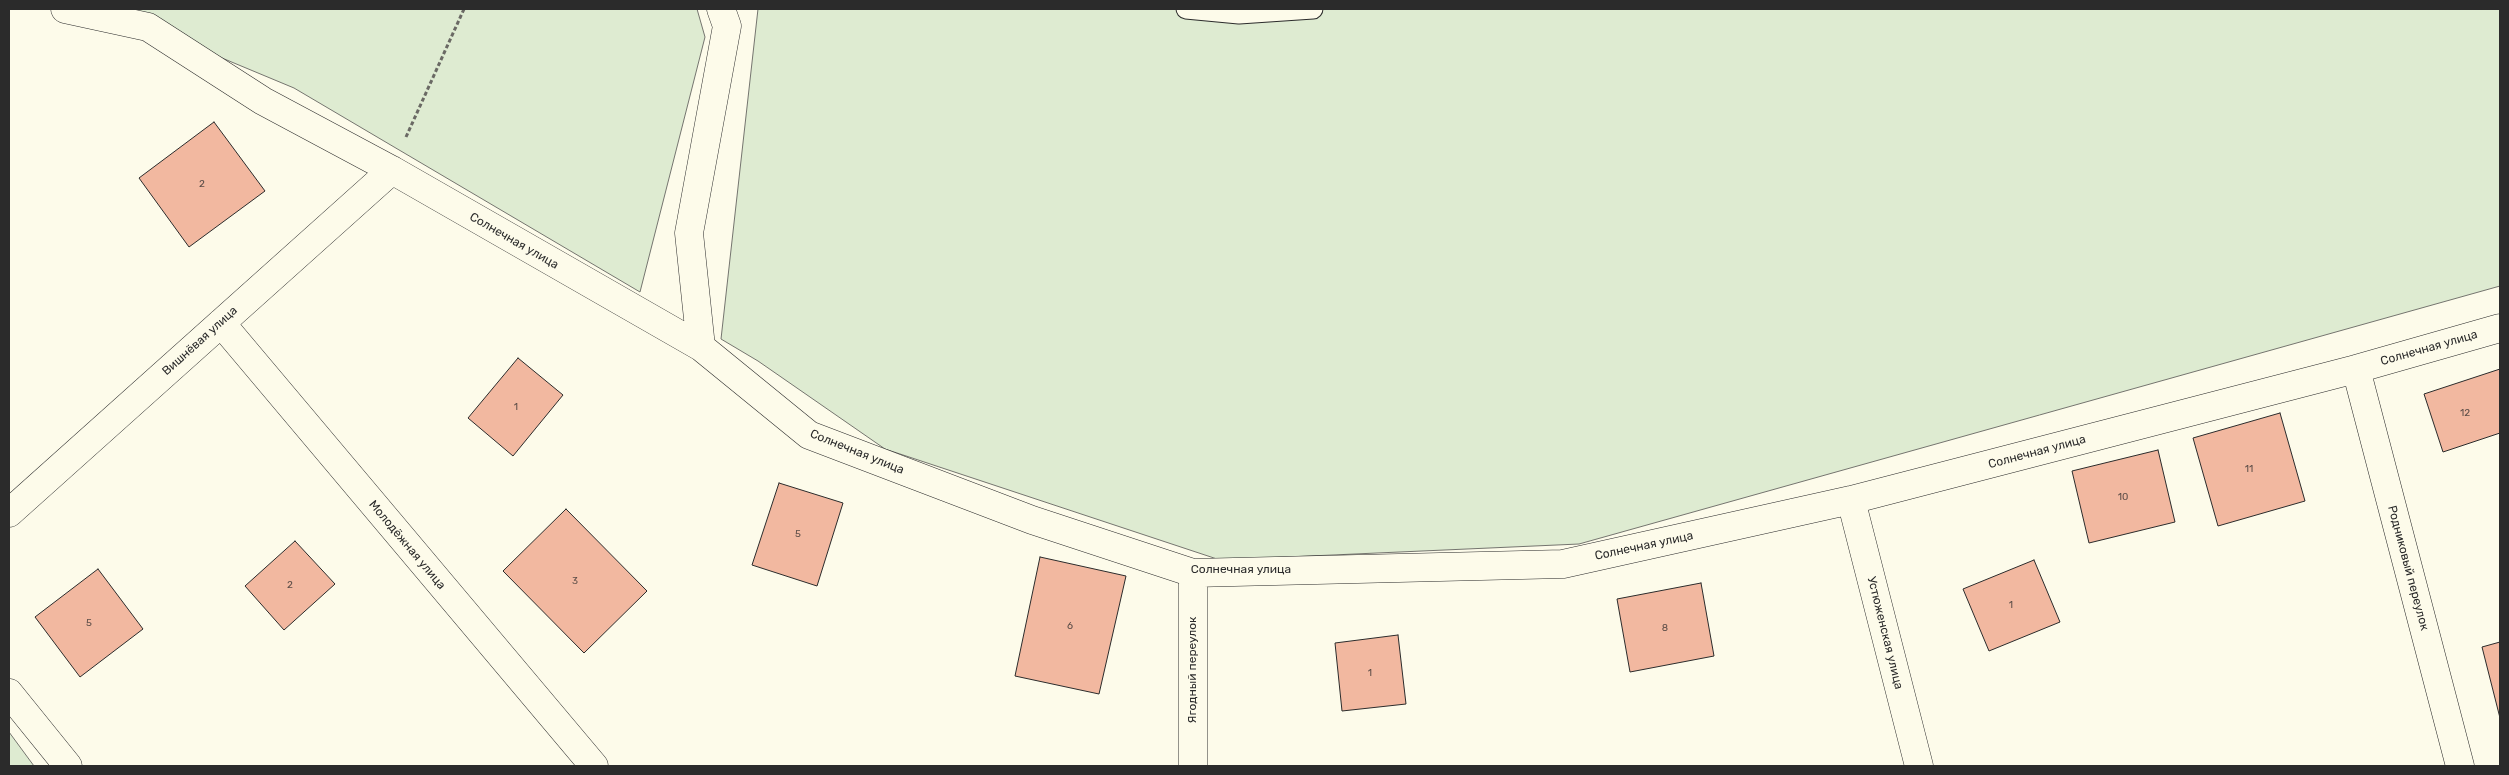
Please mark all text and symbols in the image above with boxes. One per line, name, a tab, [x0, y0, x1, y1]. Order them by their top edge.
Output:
house number: 2	[199, 178, 205, 190]
street label: Солнечная улица	[467, 210, 561, 272]
street label: Вишнёвая улица	[159, 303, 241, 379]
street label: Солнечная улица	[2379, 327, 2479, 369]
house number: 1	[514, 401, 518, 413]
house number: 12	[2460, 407, 2470, 419]
street label: Солнечная улица	[808, 427, 906, 477]
street label: Солнечная улица	[1987, 432, 2087, 472]
house number: 11	[2245, 463, 2253, 475]
house number: 10	[2118, 491, 2128, 503]
street label: Молодёжная улица	[366, 498, 448, 592]
street label: Родниковый переулок	[2384, 504, 2432, 632]
house number: 5	[795, 528, 801, 540]
street label: Солнечная улица	[1593, 529, 1695, 563]
street label: Солнечная улица	[1191, 563, 1291, 577]
house number: 3	[572, 575, 578, 587]
street label: Устюженская улица	[1864, 575, 1906, 691]
house number: 2	[287, 579, 293, 591]
house number: 1	[2009, 599, 2013, 611]
street label: Ягодный переулок	[1186, 616, 1200, 724]
house number: 5	[86, 617, 92, 629]
house number: 6	[1067, 620, 1073, 632]
house number: 8	[1662, 622, 1668, 634]
house number: 1	[1368, 667, 1372, 679]

